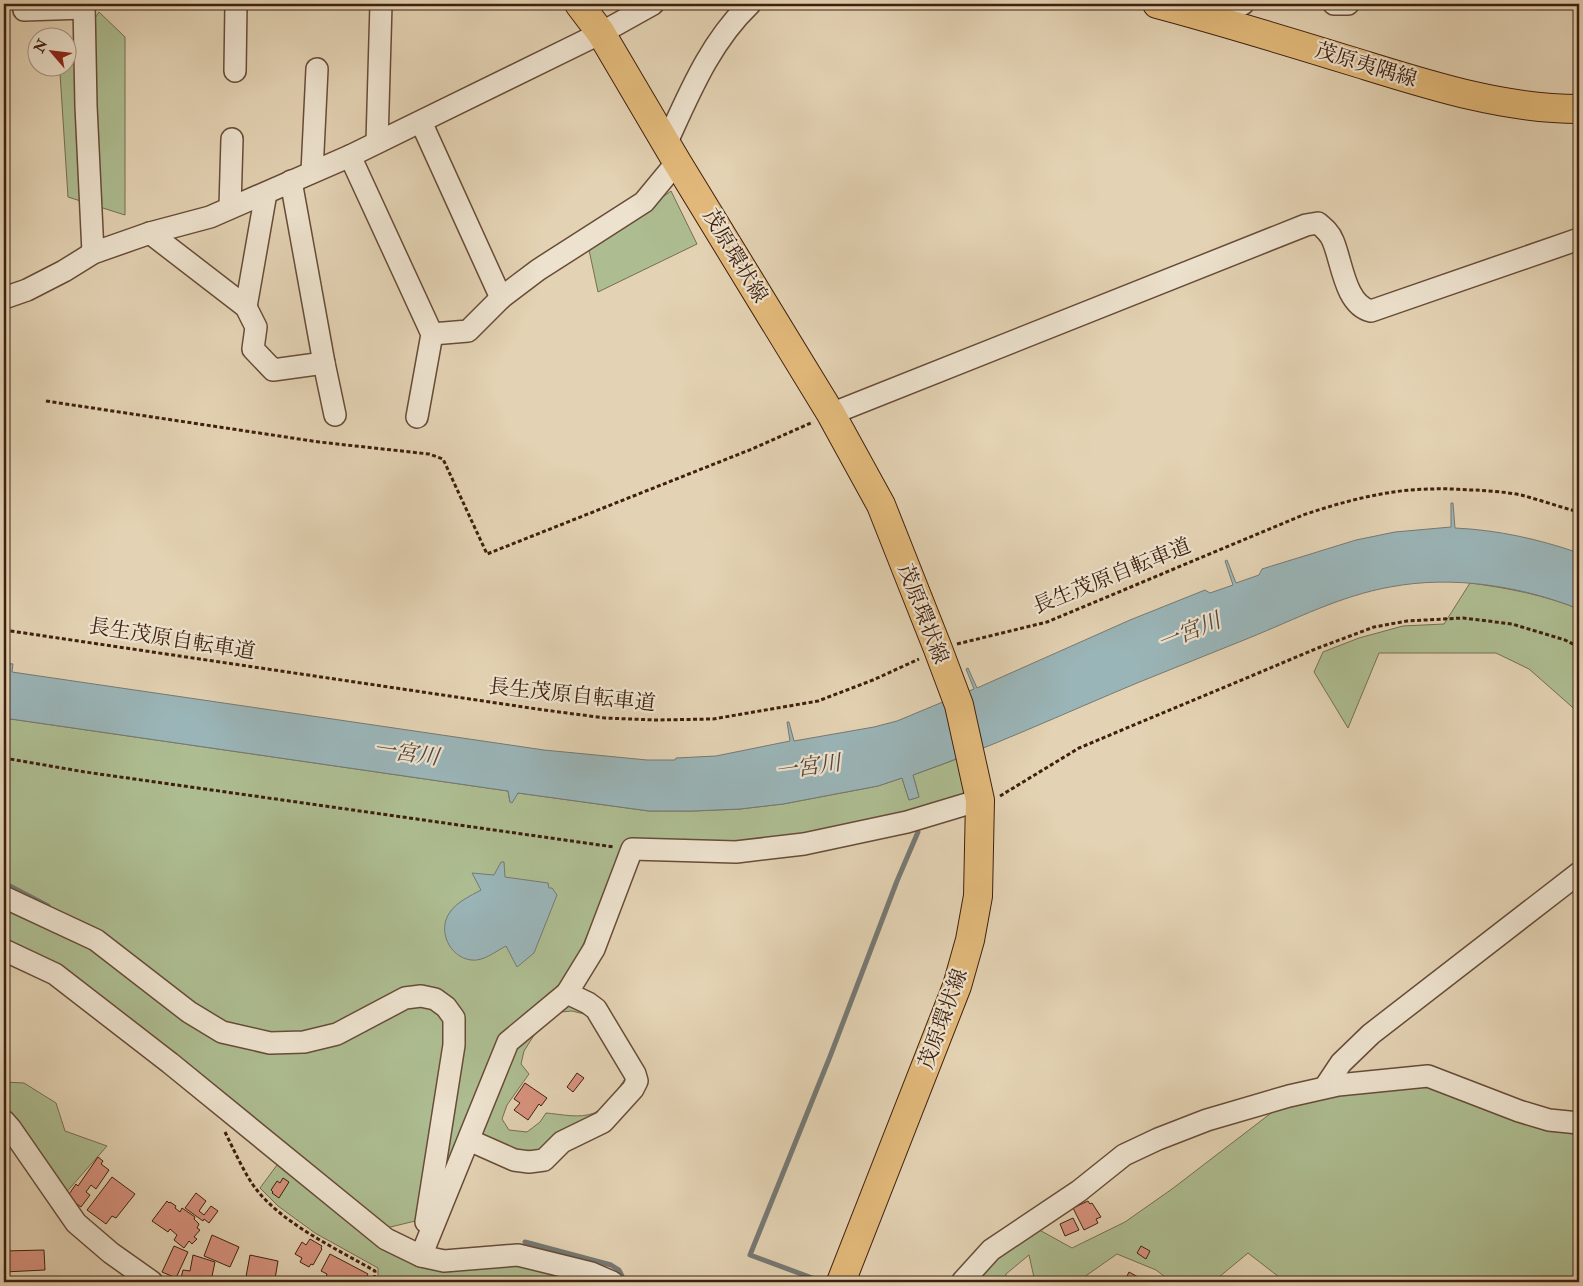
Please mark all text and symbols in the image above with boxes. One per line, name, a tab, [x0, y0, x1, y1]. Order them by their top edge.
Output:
north arrow	[28, 28, 78, 78]
text: N	[30, 36, 52, 57]
street label: 茂原夷隅線	[1312, 37, 1420, 93]
street label: 茂原環状線	[696, 204, 774, 308]
street label: 長生茂原自転車道	[1029, 532, 1195, 620]
street label: 茂原環状線	[892, 560, 954, 668]
water label: 一宮川	[1153, 606, 1227, 657]
street label: 長生茂原自転車道	[87, 613, 257, 665]
street label: 長生茂原自転車道	[487, 673, 657, 717]
water label: 一宮川	[371, 735, 443, 772]
water label: 一宮川	[773, 748, 845, 785]
street label: 茂原環状線	[912, 965, 974, 1073]

